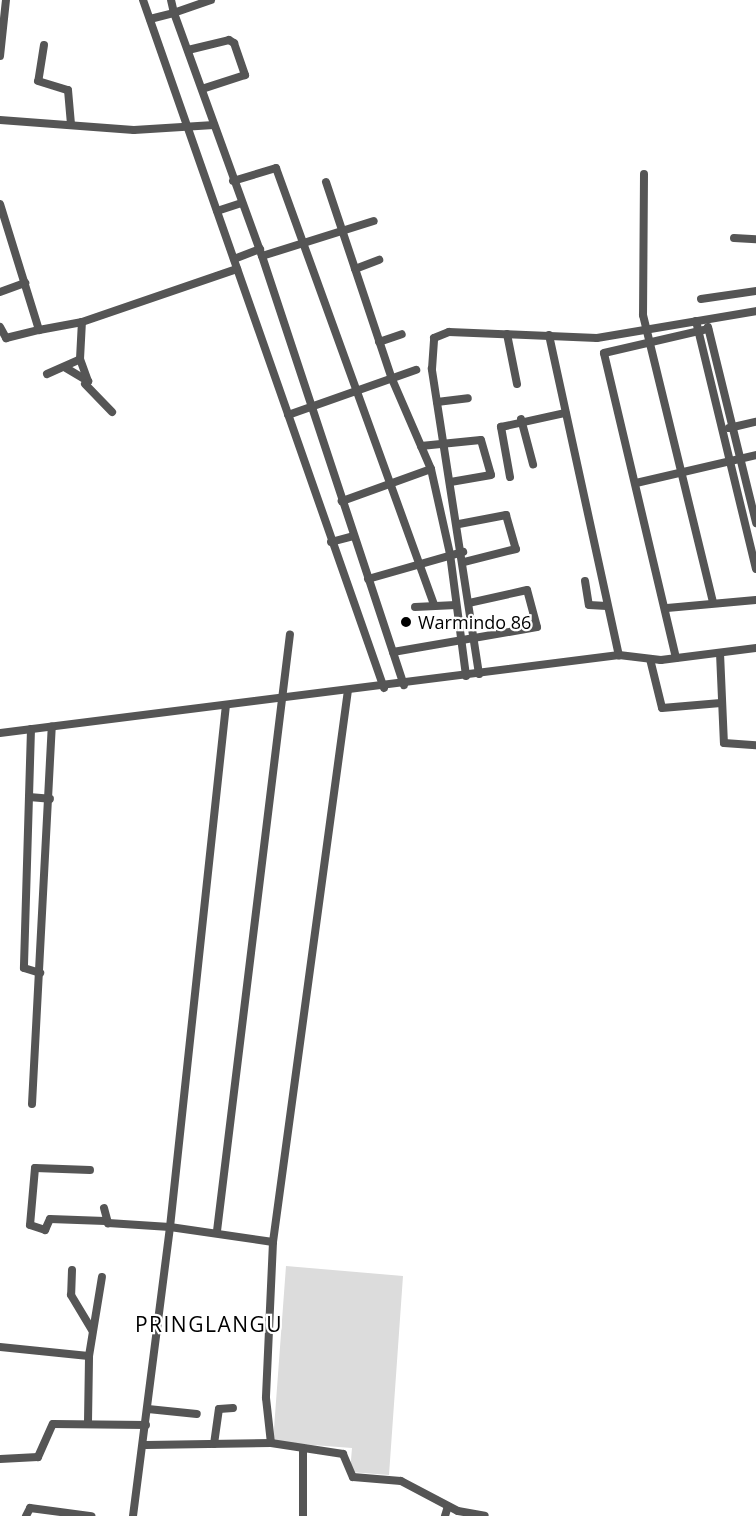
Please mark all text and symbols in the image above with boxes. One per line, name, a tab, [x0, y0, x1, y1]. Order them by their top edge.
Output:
place label: Warmindo 86	[418, 611, 531, 633]
marker: Warmindo 86	[399, 615, 413, 629]
district label: PRINGLANGU	[135, 1311, 283, 1337]

